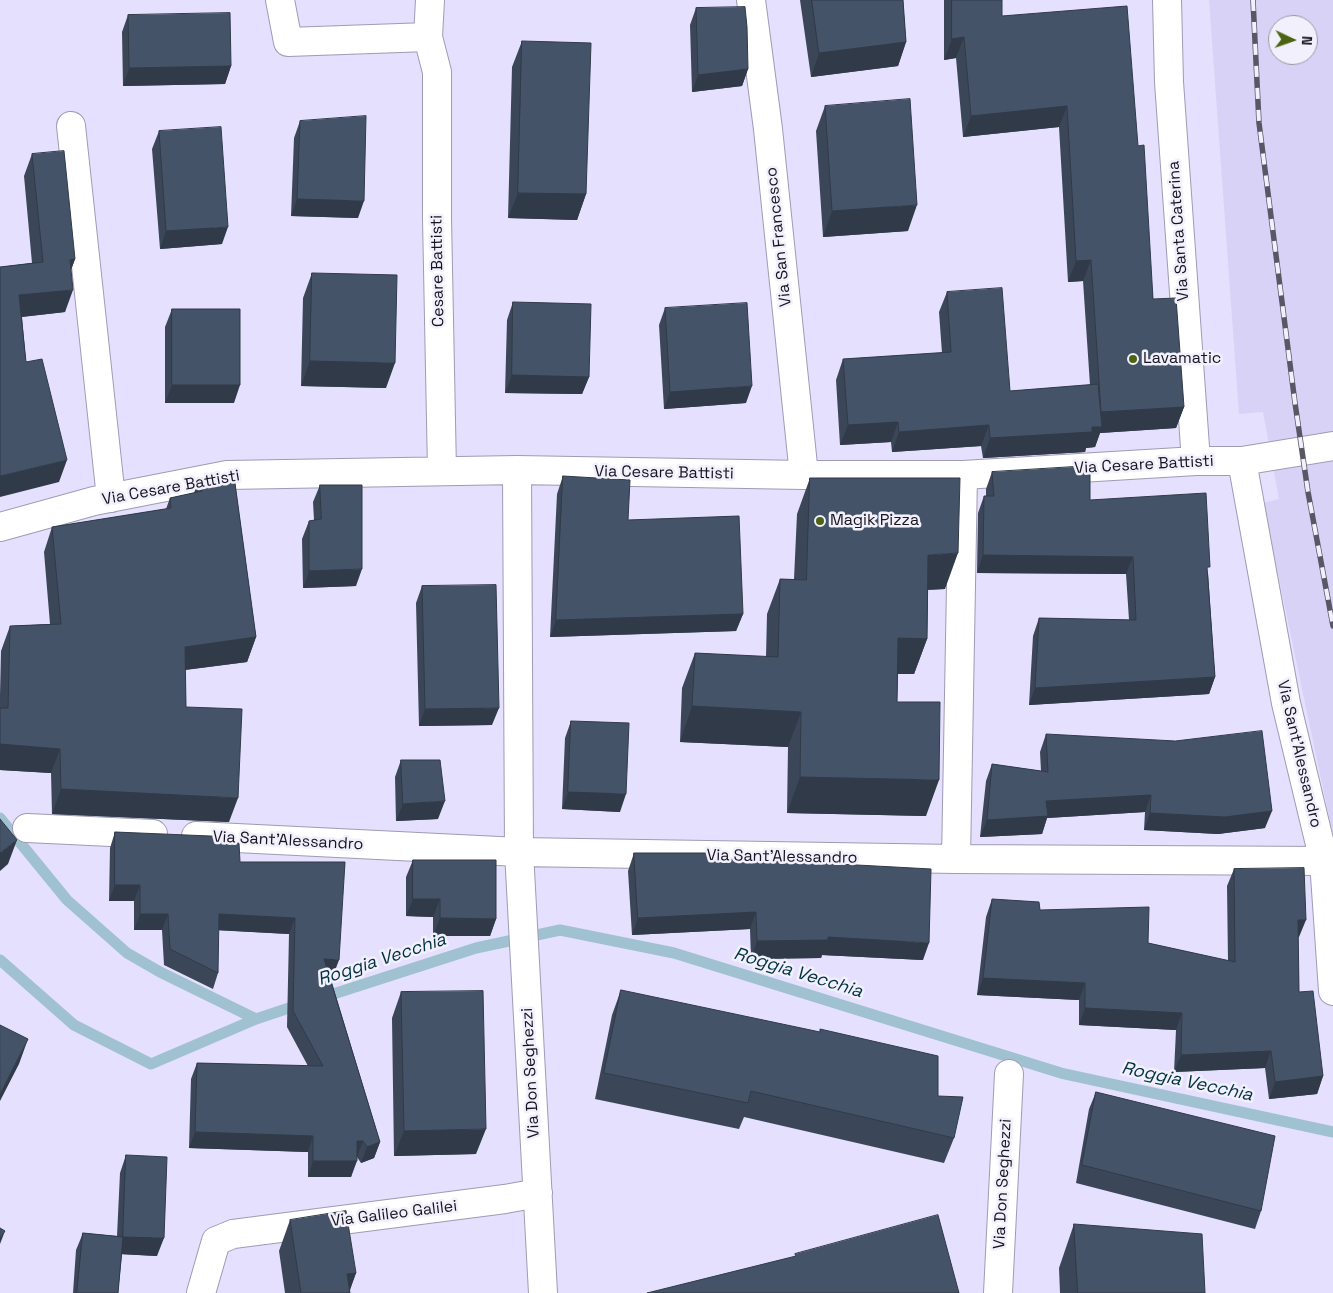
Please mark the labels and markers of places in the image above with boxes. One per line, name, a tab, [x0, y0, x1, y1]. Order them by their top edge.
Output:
place label: Lavamatic	[1143, 349, 1221, 369]
marker: Lavamatic	[1127, 353, 1139, 365]
place label: Magik Pizza	[830, 511, 919, 531]
marker: Magik Pizza	[814, 515, 826, 527]

